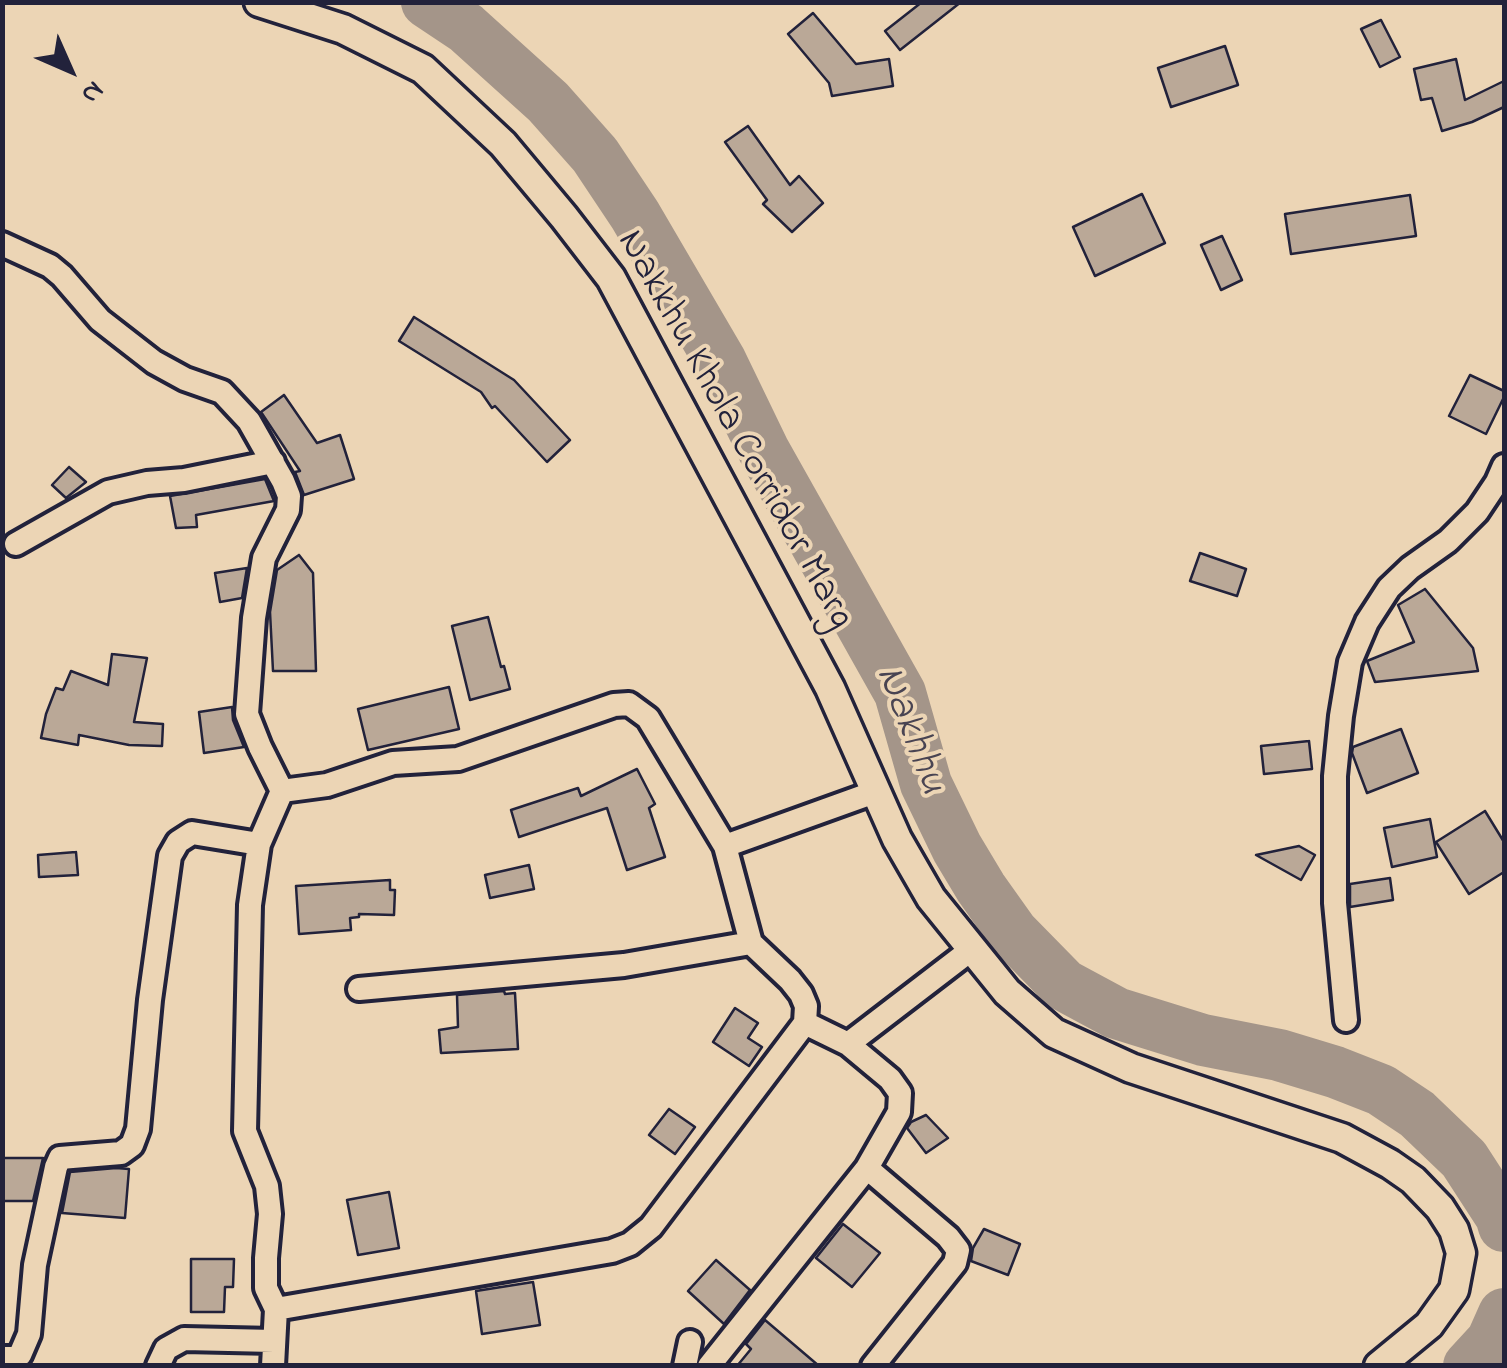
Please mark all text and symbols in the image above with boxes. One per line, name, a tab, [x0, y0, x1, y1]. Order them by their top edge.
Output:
north arrow	[20, 20, 120, 120]
text: N	[70, 70, 113, 113]
street label: Nakkhu Khola Corridor Marg	[603, 223, 863, 639]
water label: Nakhhu	[861, 660, 955, 802]

